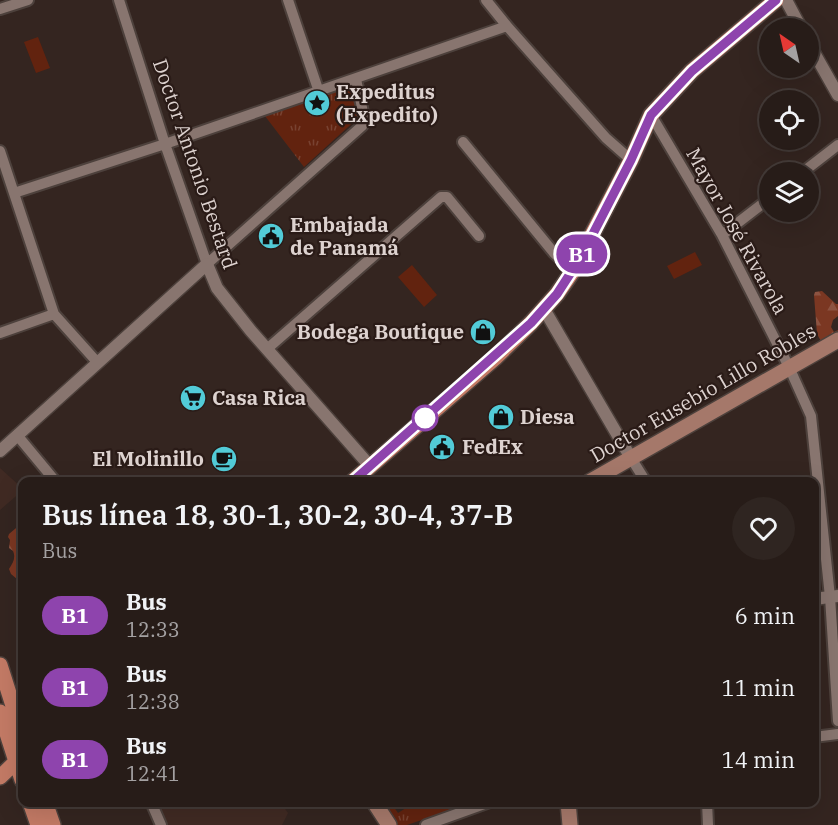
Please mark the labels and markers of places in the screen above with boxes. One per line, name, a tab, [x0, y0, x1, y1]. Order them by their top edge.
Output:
place label: Expeditus (Expedito)	[336, 78, 438, 128]
place icon: Expeditus (Expedito)	[302, 88, 332, 118]
place label: Embajada de Panamá	[290, 211, 399, 261]
public building icon: Embajada de Panamá	[256, 221, 286, 251]
shop icon: Bodega Boutique	[468, 317, 498, 347]
place label: Bodega Boutique	[297, 318, 464, 345]
supermarket icon: Casa Rica	[178, 383, 208, 413]
place label: Casa Rica	[212, 384, 306, 411]
shop icon: Diesa	[486, 402, 516, 432]
place label: Diesa	[520, 403, 575, 430]
unlabelled marker	[412, 405, 438, 431]
public building icon: FedEx	[427, 432, 457, 462]
place label: FedEx	[462, 433, 523, 460]
cafe icon: El Molinillo	[209, 444, 239, 474]
place label: El Molinillo	[92, 445, 204, 472]

